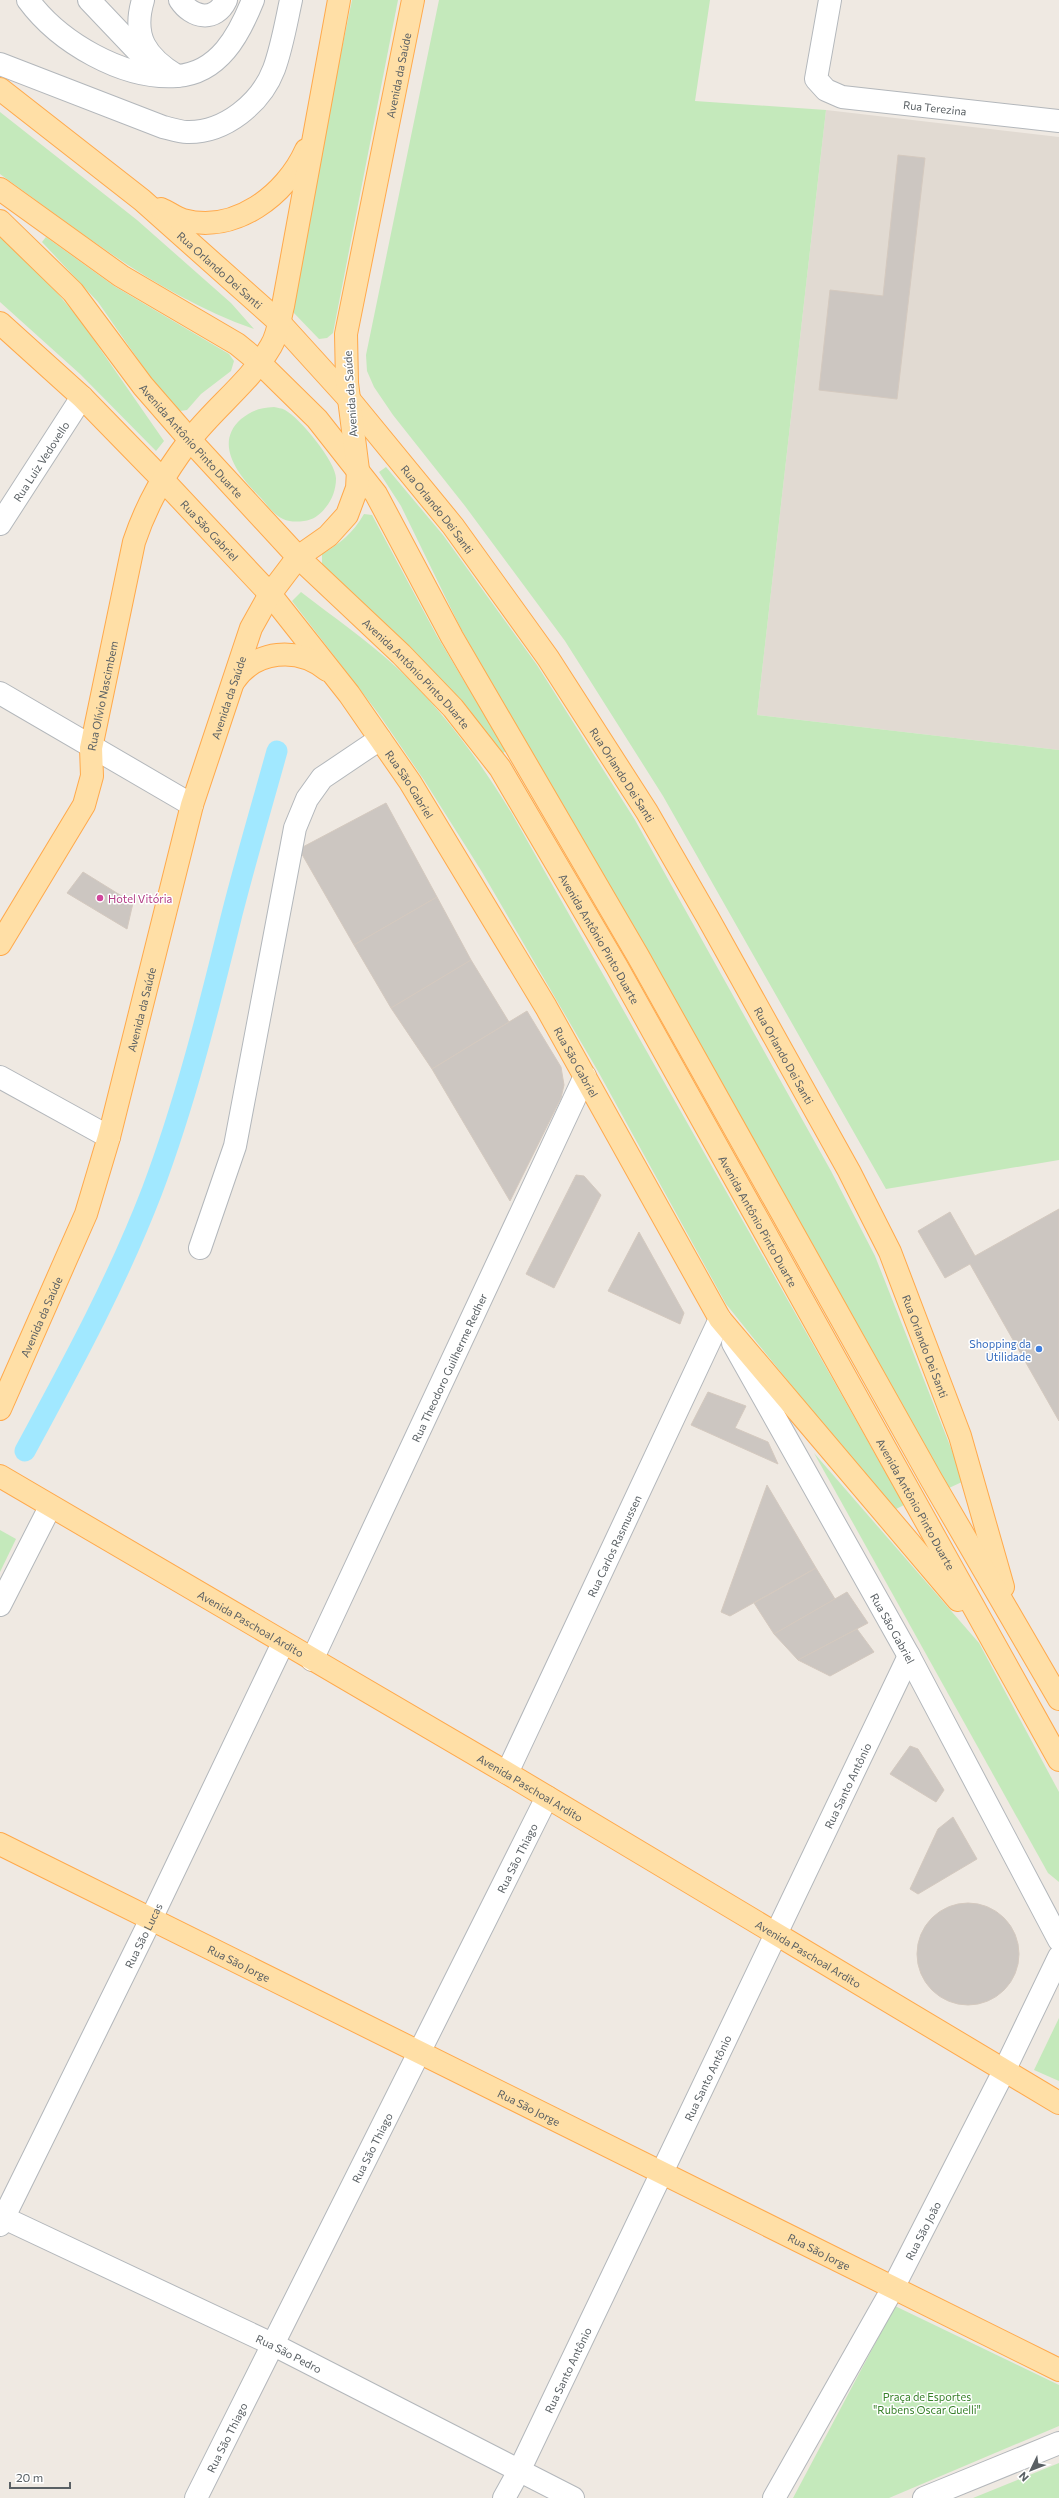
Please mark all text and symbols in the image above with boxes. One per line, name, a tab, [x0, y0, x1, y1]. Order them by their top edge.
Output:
street label: Avenida da Saúde	[383, 31, 413, 119]
street label: Rua Terezina	[902, 97, 967, 117]
street label: Rua Orlando Dei Santi	[175, 228, 266, 311]
street label: Avenida da Saúde	[340, 350, 360, 438]
street label: Avenida Antônio Pinto Duarte	[137, 381, 246, 500]
street label: Rua Luiz Vedovello	[10, 418, 72, 504]
street label: Rua Orlando Dei Santi	[399, 462, 477, 556]
street label: Rua São Gabriel	[178, 497, 241, 563]
street label: Avenida Antônio Pinto Duarte	[360, 615, 473, 731]
street label: Rua Olívio Nascimbem	[84, 639, 120, 752]
street label: Avenida da Saúde	[208, 654, 248, 741]
street label: Rua Orlando Dei Santi	[588, 725, 658, 824]
street label: Rua São Gabriel	[383, 747, 437, 820]
street label: Avenida Antônio Pinto Duarte	[557, 871, 643, 1006]
place label: Hotel Vitória	[108, 892, 172, 905]
marker: Hotel Vitória	[95, 893, 105, 903]
street label: Avenida da Saúde	[124, 966, 158, 1053]
street label: Rua Orlando Dei Santi	[752, 1004, 817, 1106]
street label: Rua São Gabriel	[552, 1024, 601, 1099]
street label: Avenida Antônio Pinto Duarte	[717, 1153, 800, 1289]
street label: Avenida da Saúde	[17, 1274, 64, 1359]
street label: Rua Theodoro Guilherme Redher	[408, 1290, 489, 1444]
street label: Rua Orlando Dei Santi	[900, 1293, 951, 1400]
place label: Shopping da Utilidade	[969, 1337, 1031, 1363]
marker: Shopping da Utilidade	[1034, 1344, 1044, 1354]
street label: Avenida Antônio Pinto Duarte	[874, 1436, 958, 1572]
street label: Rua Carlos Rasmussen	[584, 1493, 643, 1599]
street label: Avenida Paschoal Ardito	[196, 1587, 307, 1659]
street label: Rua São Gabriel	[868, 1591, 918, 1665]
street label: Rua Santo Antônio	[821, 1740, 873, 1830]
street label: Avenida Paschoal Ardito	[475, 1751, 586, 1824]
street label: Rua São Thiago	[494, 1820, 540, 1895]
street label: Rua São Lucas	[121, 1901, 164, 1970]
street label: Avenida Paschoal Ardito	[754, 1917, 864, 1990]
street label: Rua São Jorge	[206, 1942, 273, 1984]
street label: Rua Santo Antônio	[681, 2032, 734, 2123]
street label: Rua São Jorge	[496, 2086, 563, 2128]
street label: Rua São Thiago	[349, 2110, 395, 2185]
street label: Rua São João	[902, 2199, 943, 2262]
street label: Rua São Jorge	[786, 2230, 853, 2272]
street label: Rua Santo Antônio	[541, 2324, 594, 2415]
street label: Rua São Pedro	[254, 2331, 325, 2375]
park label: Praça de Esportes "Rubens Oscar Guelli"	[873, 2390, 981, 2416]
street label: Rua São Thiago	[203, 2400, 250, 2474]
north arrow	[1011, 2450, 1051, 2490]
scale bar	[10, 2464, 70, 2490]
text: 20 m	[16, 2470, 43, 2484]
text: N	[1016, 2470, 1031, 2485]

